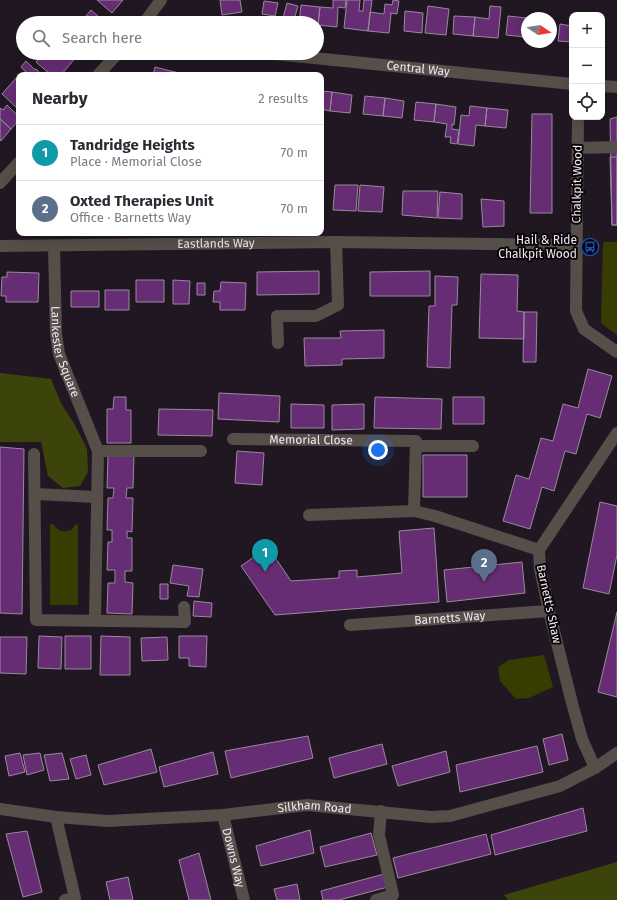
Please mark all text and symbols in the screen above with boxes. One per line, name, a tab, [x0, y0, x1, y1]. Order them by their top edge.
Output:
north arrow	[521, 12, 557, 48]
map controls	[569, 12, 605, 120]
button: +	[569, 12, 605, 48]
search box	[16, 16, 324, 60]
icon: search	[30, 27, 52, 49]
text: Search here	[62, 29, 142, 47]
button: −	[569, 48, 605, 84]
street label: Central Way	[386, 58, 451, 79]
button: locate	[569, 84, 605, 120]
text: Nearby	[32, 88, 87, 109]
text: 2 results	[258, 91, 308, 106]
text: Tandridge Heights	[70, 136, 195, 154]
text: 1	[42, 145, 48, 160]
text: 70 m	[281, 145, 308, 160]
street label: Chalkpit Wood	[569, 145, 585, 223]
text: Place · Memorial Close	[70, 154, 202, 169]
text: Oxted Therapies Unit	[70, 192, 214, 210]
text: 2	[42, 201, 48, 216]
text: 70 m	[281, 201, 308, 216]
text: Office · Barnetts Way	[70, 210, 191, 225]
place label: Hail & Ride Chalkpit Wood	[498, 233, 577, 261]
street label: Eastlands Way	[177, 236, 255, 251]
bus stop icon: Hail & Ride Chalkpit Wood	[580, 237, 600, 257]
street label: Lankester Square	[48, 306, 83, 399]
street label: Memorial Close	[269, 432, 353, 447]
your location	[368, 440, 388, 460]
pin: 1	[252, 539, 278, 572]
pin: 2	[471, 549, 497, 582]
street label: Barnett's Shaw	[534, 563, 564, 645]
street label: Barnetts Way	[414, 608, 486, 627]
street label: Silkham Road	[277, 798, 352, 816]
street label: Downs Way	[219, 826, 248, 889]

